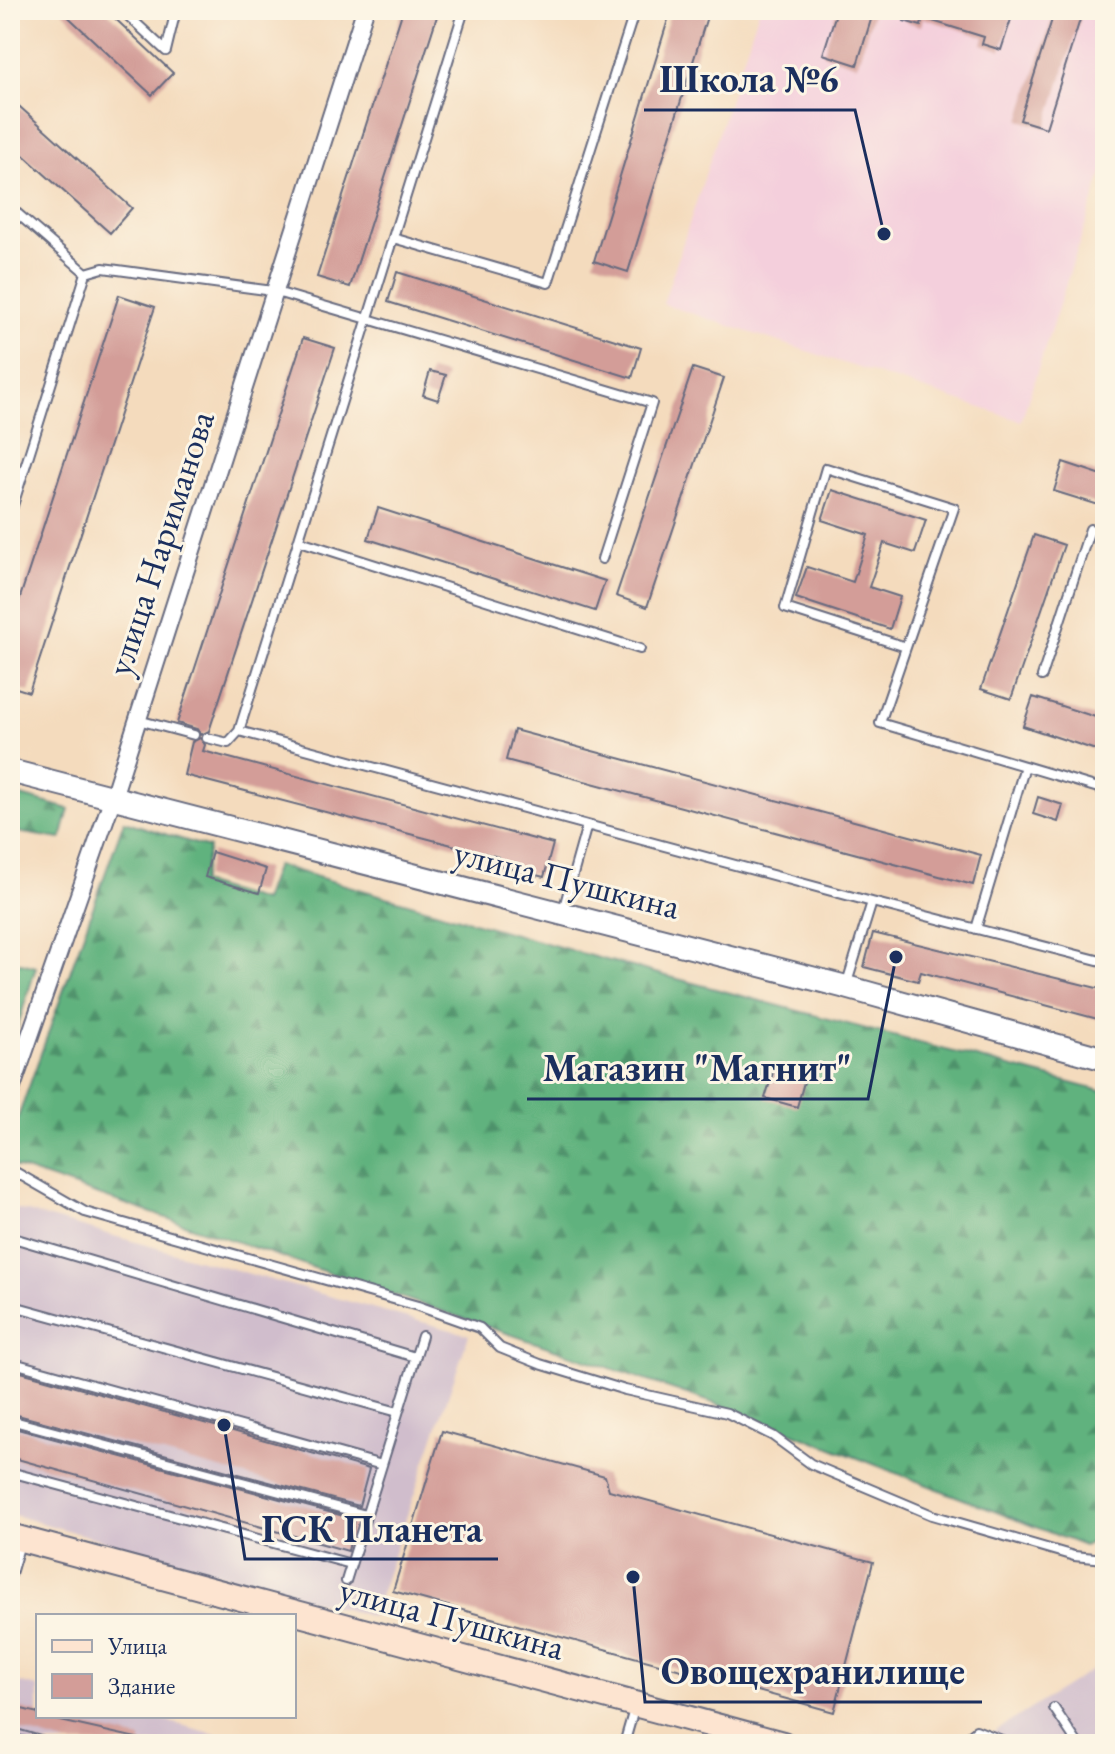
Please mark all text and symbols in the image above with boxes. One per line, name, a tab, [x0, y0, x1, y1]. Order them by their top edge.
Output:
callout: Школа №6	[644, 48, 855, 110]
text: Школа №6	[659, 54, 839, 103]
street label: улица Нариманова	[95, 404, 225, 681]
street label: улица Пушкина	[449, 828, 685, 930]
callout: Магазин "Магнит"	[527, 1037, 868, 1099]
text: Магазин "Магнит"	[542, 1043, 852, 1092]
callout: ГСК Планета	[245, 1497, 498, 1559]
text: ГСК Планета	[261, 1504, 483, 1553]
street label: улица Пушкина	[334, 1565, 570, 1671]
legend	[36, 1614, 296, 1718]
text: Улица	[107, 1630, 167, 1661]
callout: Овощехранилище	[645, 1640, 982, 1702]
text: Овощехранилище	[661, 1646, 965, 1695]
text: Здание	[108, 1670, 175, 1701]

